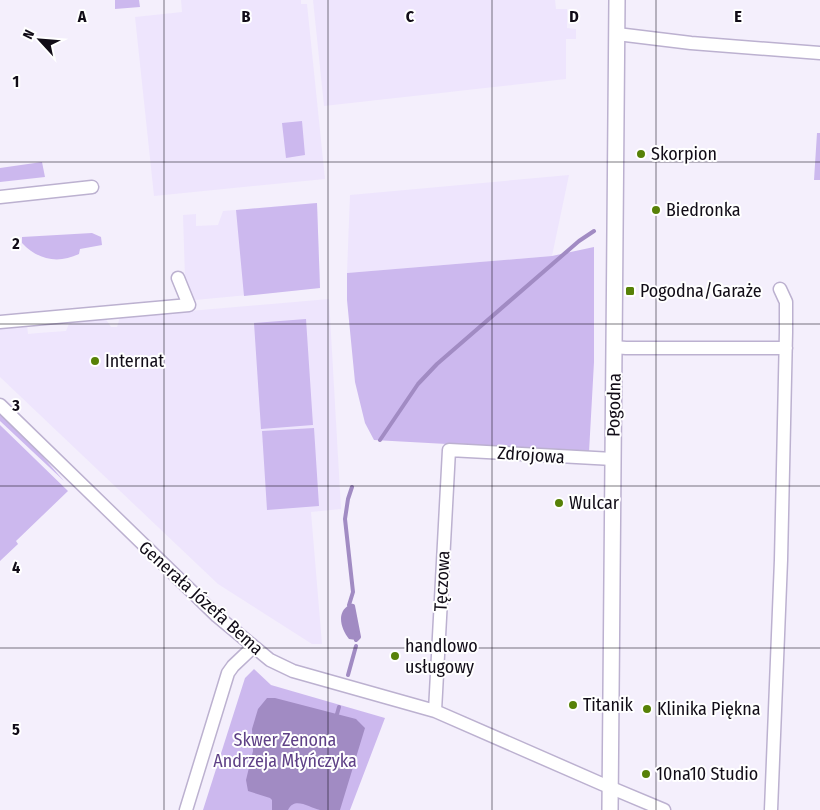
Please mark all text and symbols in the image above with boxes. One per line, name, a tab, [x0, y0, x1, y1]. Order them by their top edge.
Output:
text: A	[77, 7, 87, 26]
text: B	[242, 7, 251, 26]
text: C	[406, 7, 415, 26]
text: D	[569, 7, 579, 26]
text: E	[734, 7, 742, 26]
north arrow	[15, 15, 65, 65]
text: N	[19, 27, 38, 42]
text: 1	[13, 72, 19, 91]
place label: Skorpion	[651, 143, 717, 165]
marker: Skorpion	[635, 148, 647, 160]
place label: Biedronka	[666, 199, 741, 221]
marker: Biedronka	[650, 204, 662, 216]
text: 2	[11, 234, 20, 253]
place label: Pogodna/Garaże	[640, 280, 762, 302]
marker: Pogodna/Garaże	[624, 285, 636, 297]
place label: Internat	[105, 350, 164, 372]
marker: Internat	[89, 355, 101, 367]
street label: Pogodna	[602, 373, 626, 437]
text: 3	[11, 396, 20, 415]
street label: Zdrojowa	[497, 442, 566, 468]
place label: Wulcar	[569, 492, 620, 514]
marker: Wulcar	[553, 497, 565, 509]
street label: Generała Józefa Bema	[134, 536, 268, 660]
street label: Tęczowa	[429, 550, 455, 612]
text: 4	[12, 558, 20, 577]
place label: handlowo usługowy	[405, 635, 478, 678]
marker: handlowo usługowy	[389, 650, 401, 662]
place label: Titanik	[583, 694, 633, 716]
place label: Klinika Piękna	[657, 698, 761, 720]
marker: Titanik	[567, 699, 579, 711]
marker: Klinika Piękna	[641, 703, 653, 715]
text: 5	[12, 720, 20, 739]
park label: Skwer Zenona Andrzeja Młyńczyka	[213, 729, 357, 772]
place label: 10na10 Studio	[656, 763, 758, 785]
marker: 10na10 Studio	[640, 768, 652, 780]

